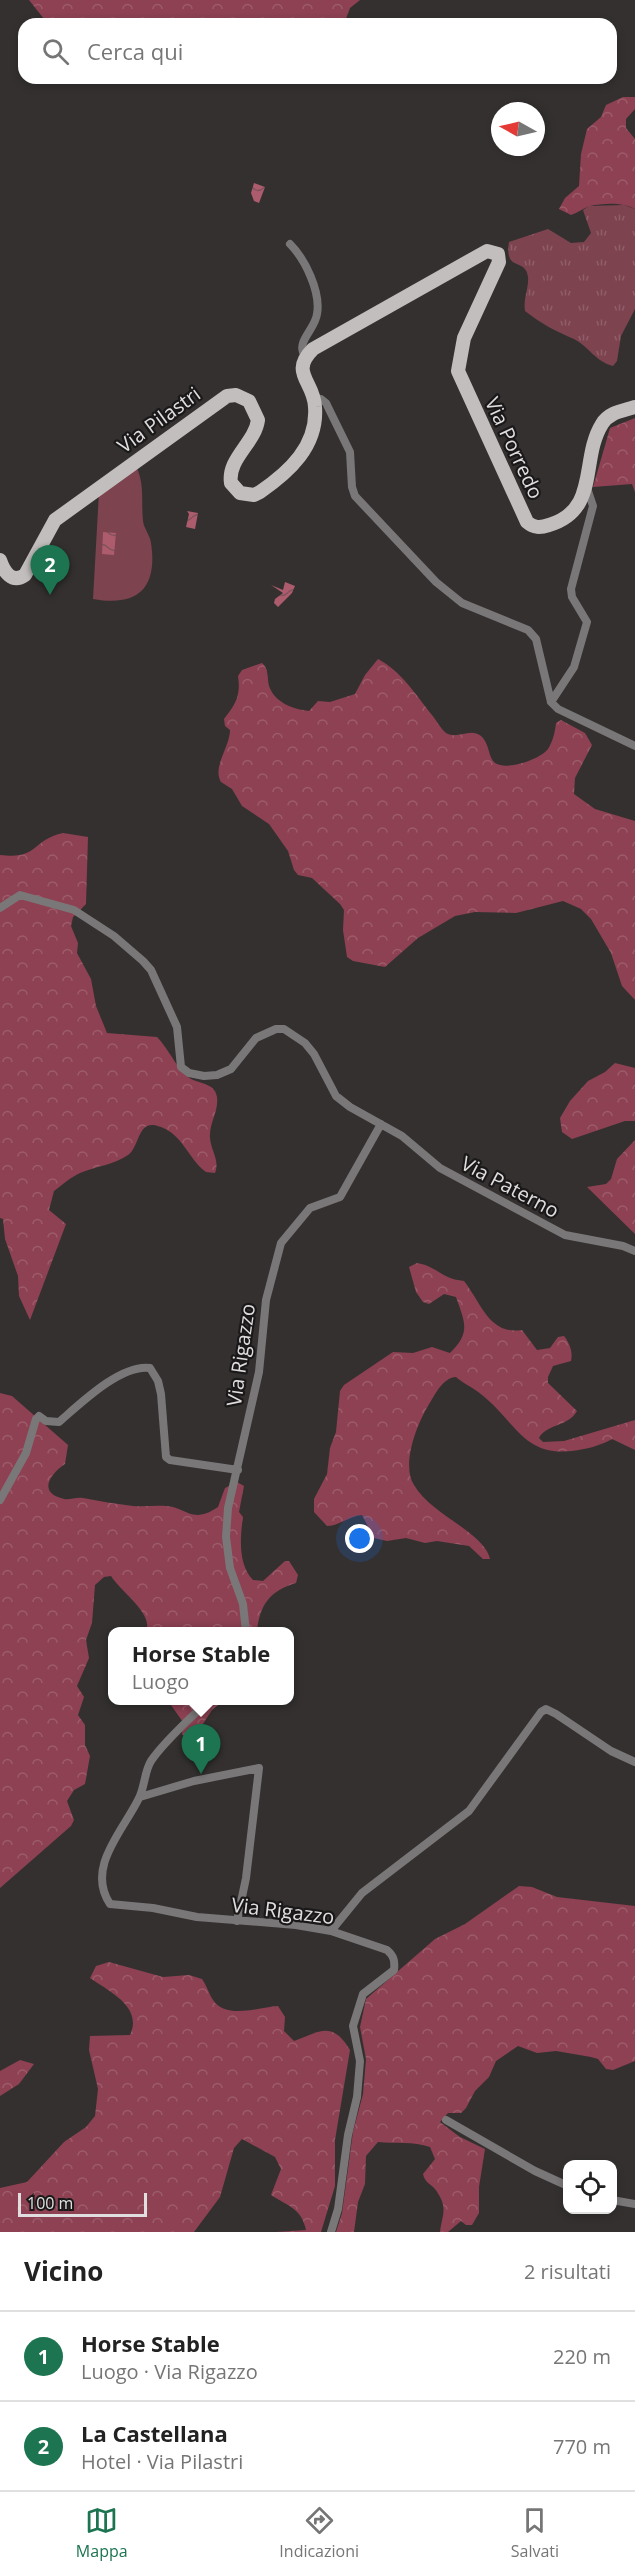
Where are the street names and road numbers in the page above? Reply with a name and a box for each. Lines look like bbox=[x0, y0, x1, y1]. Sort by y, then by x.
street label: Via Pilastri bbox=[112, 380, 206, 459]
street label: Via Porredo bbox=[479, 393, 550, 503]
street label: Via Paterno bbox=[457, 1149, 564, 1224]
street label: Via Rigazzo bbox=[220, 1302, 261, 1408]
street label: Via Rigazzo bbox=[230, 1891, 336, 1930]

